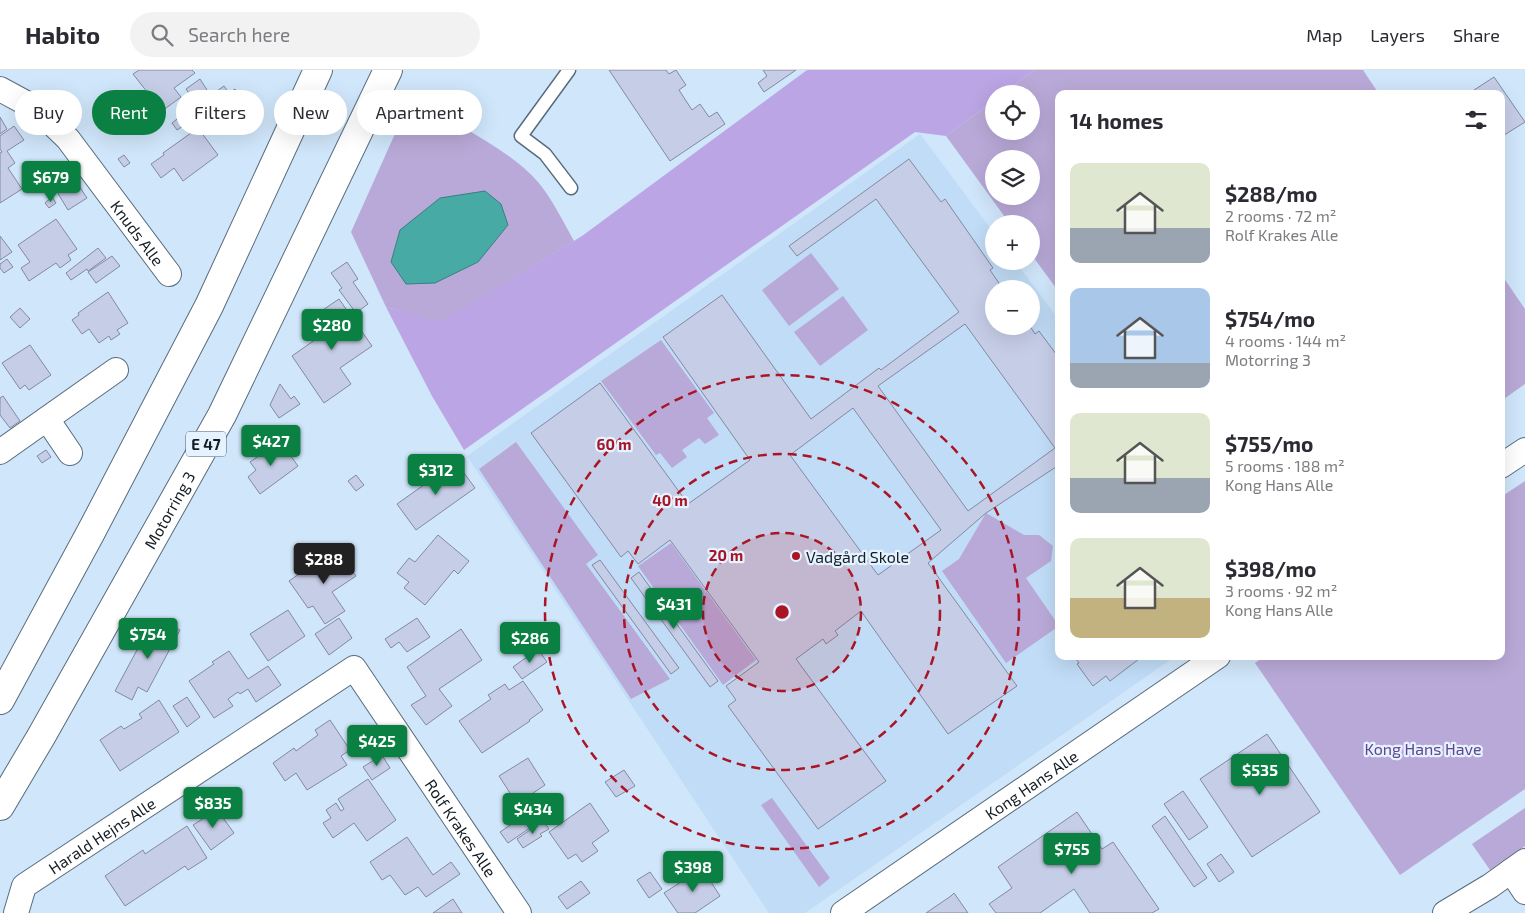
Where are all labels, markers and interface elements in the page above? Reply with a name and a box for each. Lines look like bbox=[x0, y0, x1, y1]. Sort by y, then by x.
search box bbox=[130, 12, 480, 57]
text: Habito bbox=[25, 20, 100, 49]
icon: search bbox=[148, 21, 176, 49]
text: Search here bbox=[188, 23, 290, 46]
text: Map bbox=[1306, 24, 1342, 46]
text: Layers bbox=[1370, 24, 1425, 46]
text: Share bbox=[1453, 24, 1500, 46]
map controls bbox=[985, 85, 1040, 335]
button: locate bbox=[985, 85, 1040, 140]
chip: Buy bbox=[15, 90, 82, 135]
chip: Rent bbox=[92, 90, 166, 135]
chip: Filters bbox=[176, 90, 264, 135]
chip: New bbox=[274, 90, 347, 135]
chip: Apartment bbox=[357, 90, 482, 135]
icon: filters bbox=[1462, 106, 1490, 134]
text: 14 homes bbox=[1070, 108, 1164, 133]
button: layers bbox=[985, 150, 1040, 205]
pin: $679 bbox=[21, 160, 81, 203]
text: $679 bbox=[33, 167, 69, 186]
text: $288/mo bbox=[1225, 181, 1317, 206]
icon: home bbox=[1110, 183, 1170, 243]
street label: Knuds Alle bbox=[107, 196, 168, 269]
text: 2 rooms · 72 m² bbox=[1225, 206, 1336, 225]
button: + bbox=[985, 215, 1040, 270]
text: Rolf Krakes Alle bbox=[1225, 225, 1338, 244]
button: − bbox=[985, 280, 1040, 335]
text: $754/mo bbox=[1225, 306, 1315, 331]
pin: $280 bbox=[302, 308, 362, 351]
icon: home bbox=[1110, 308, 1170, 368]
text: $280 bbox=[313, 315, 351, 334]
text: 4 rooms · 144 m² bbox=[1225, 331, 1346, 350]
text: Motorring 3 bbox=[1225, 350, 1311, 369]
pin: $427 bbox=[241, 424, 301, 467]
text: $427 bbox=[252, 431, 290, 450]
text: $755/mo bbox=[1225, 431, 1313, 456]
road number: E 47 bbox=[186, 432, 226, 456]
icon: home bbox=[1110, 433, 1170, 493]
text: 60 m bbox=[597, 435, 631, 453]
pin: $312 bbox=[406, 454, 466, 496]
text: 5 rooms · 188 m² bbox=[1225, 456, 1345, 475]
text: $312 bbox=[419, 460, 453, 479]
street label: Motorring 3 bbox=[139, 468, 198, 552]
text: Kong Hans Alle bbox=[1225, 475, 1333, 494]
text: 40 m bbox=[652, 491, 688, 509]
pin: $288 bbox=[294, 542, 354, 585]
text: 20 m bbox=[709, 546, 743, 564]
place label: Vadgård Skole bbox=[806, 547, 909, 566]
text: $288 bbox=[305, 549, 343, 568]
marker: Vadgård Skole bbox=[790, 550, 802, 562]
text: $398/mo bbox=[1225, 556, 1316, 581]
icon: home bbox=[1110, 558, 1170, 618]
text: 3 rooms · 92 m² bbox=[1225, 581, 1337, 600]
pin: $431 bbox=[644, 588, 704, 630]
text: $431 bbox=[656, 594, 692, 613]
text: Kong Hans Alle bbox=[1225, 600, 1333, 619]
centre of rings bbox=[773, 603, 791, 621]
pin: $754 bbox=[118, 618, 178, 660]
pin: $286 bbox=[500, 622, 560, 664]
text: $754 bbox=[130, 624, 166, 643]
text: $286 bbox=[511, 628, 549, 647]
pin: $425 bbox=[347, 724, 407, 767]
text: $425 bbox=[358, 731, 396, 750]
park label: Kong Hans Have bbox=[1364, 739, 1482, 758]
street label: Kong Hans Alle bbox=[981, 746, 1081, 823]
pin: $535 bbox=[1230, 754, 1290, 796]
text: $535 bbox=[1242, 760, 1278, 779]
street label: Rolf Krakes Alle bbox=[422, 775, 501, 880]
pin: $835 bbox=[183, 786, 243, 829]
pin: $434 bbox=[503, 792, 563, 835]
street label: Harald Hejns Alle bbox=[44, 793, 159, 877]
text: $835 bbox=[194, 793, 232, 812]
text: $434 bbox=[514, 799, 552, 818]
pin: $755 bbox=[1042, 832, 1102, 875]
text: $755 bbox=[1054, 839, 1090, 858]
pin: $398 bbox=[663, 850, 723, 893]
text: $398 bbox=[674, 857, 712, 876]

